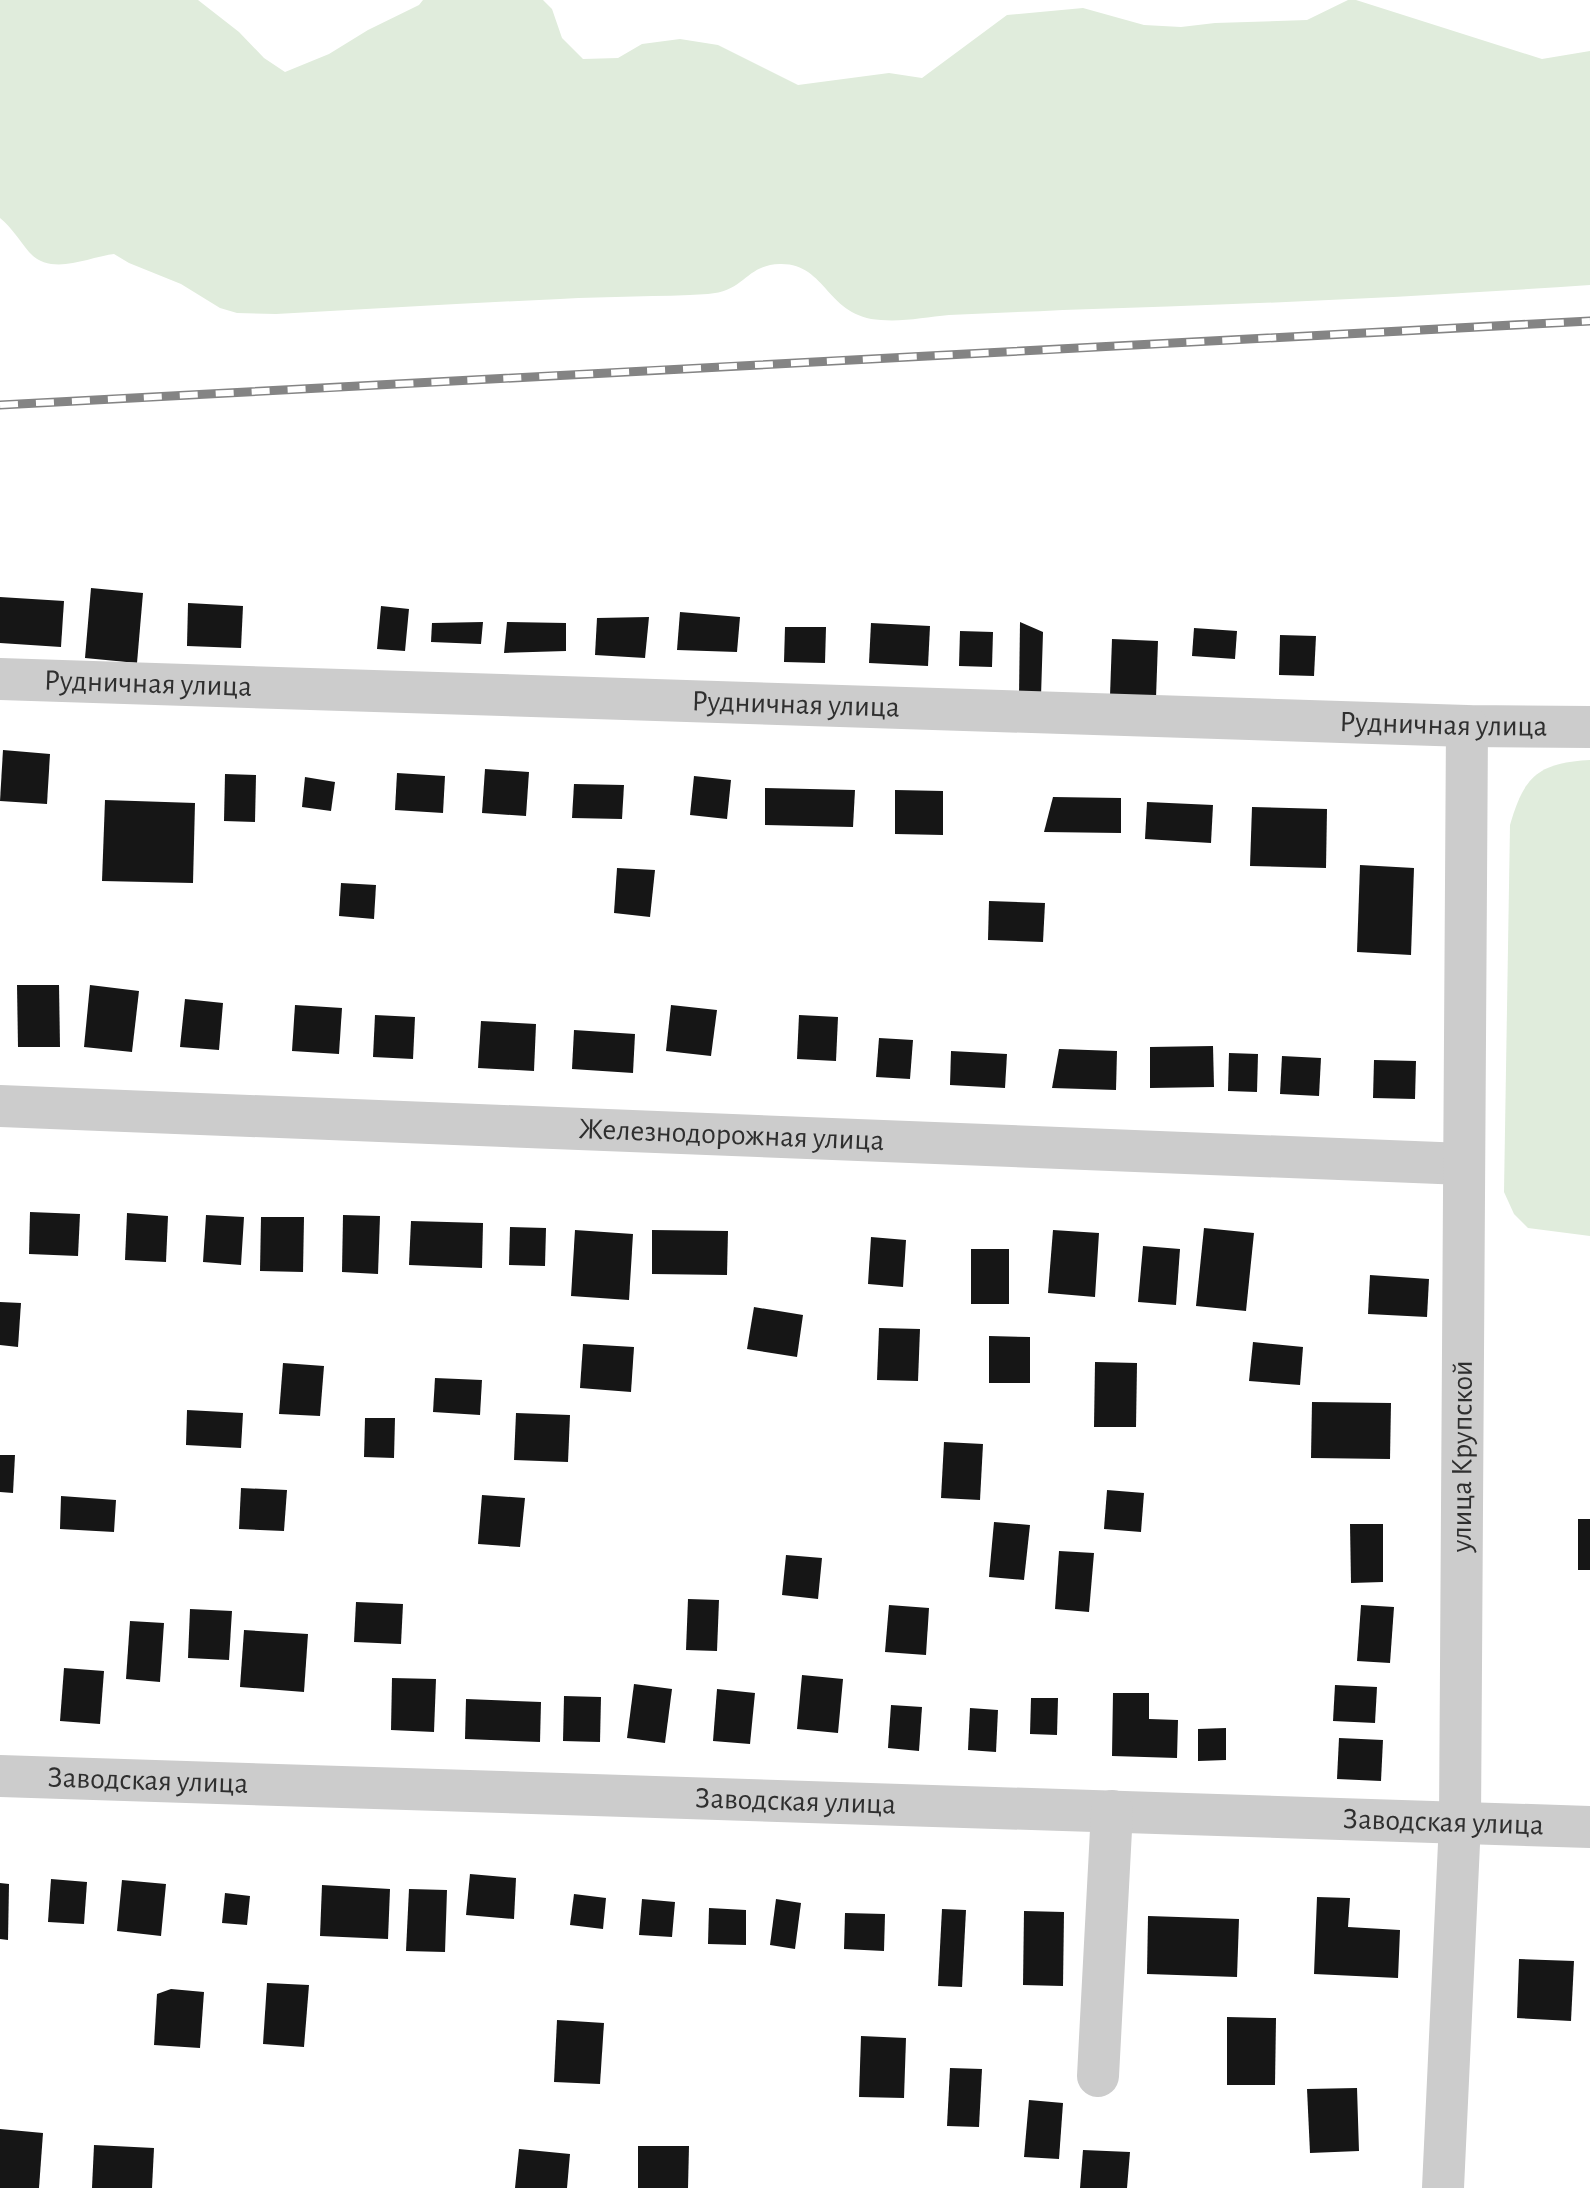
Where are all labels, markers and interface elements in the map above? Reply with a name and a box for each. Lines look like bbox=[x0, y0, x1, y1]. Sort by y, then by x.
street label: Рудничная улица bbox=[43, 665, 252, 702]
street label: Рудничная улица bbox=[691, 686, 900, 723]
street label: Рудничная улица bbox=[1339, 707, 1547, 742]
street label: Железнодорожная улица bbox=[578, 1114, 885, 1156]
street label: улица Крупской bbox=[1447, 1360, 1478, 1554]
street label: Заводская улица bbox=[47, 1763, 249, 1799]
street label: Заводская улица bbox=[695, 1783, 896, 1820]
street label: Заводская улица bbox=[1342, 1804, 1544, 1841]

